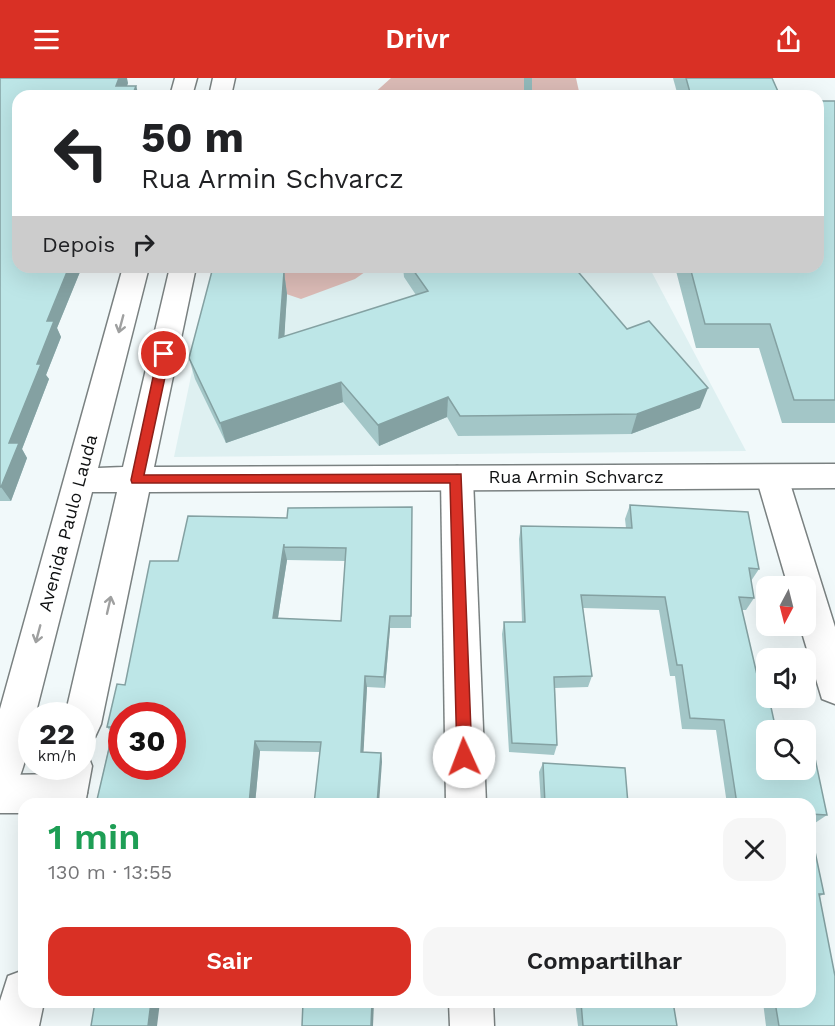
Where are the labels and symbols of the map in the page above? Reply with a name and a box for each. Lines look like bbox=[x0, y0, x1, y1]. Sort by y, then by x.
one-way arrow bbox=[115, 314, 126, 333]
pin bbox=[138, 328, 189, 379]
street label: Avenida Paulo Lauda bbox=[34, 432, 101, 614]
street label: Rua Armin Schvarcz bbox=[488, 466, 664, 487]
north arrow bbox=[756, 576, 816, 636]
one-way arrow bbox=[104, 596, 115, 615]
one-way arrow bbox=[32, 624, 44, 643]
speed limit sign: 30 bbox=[108, 702, 186, 780]
position arrow bbox=[432, 725, 496, 789]

